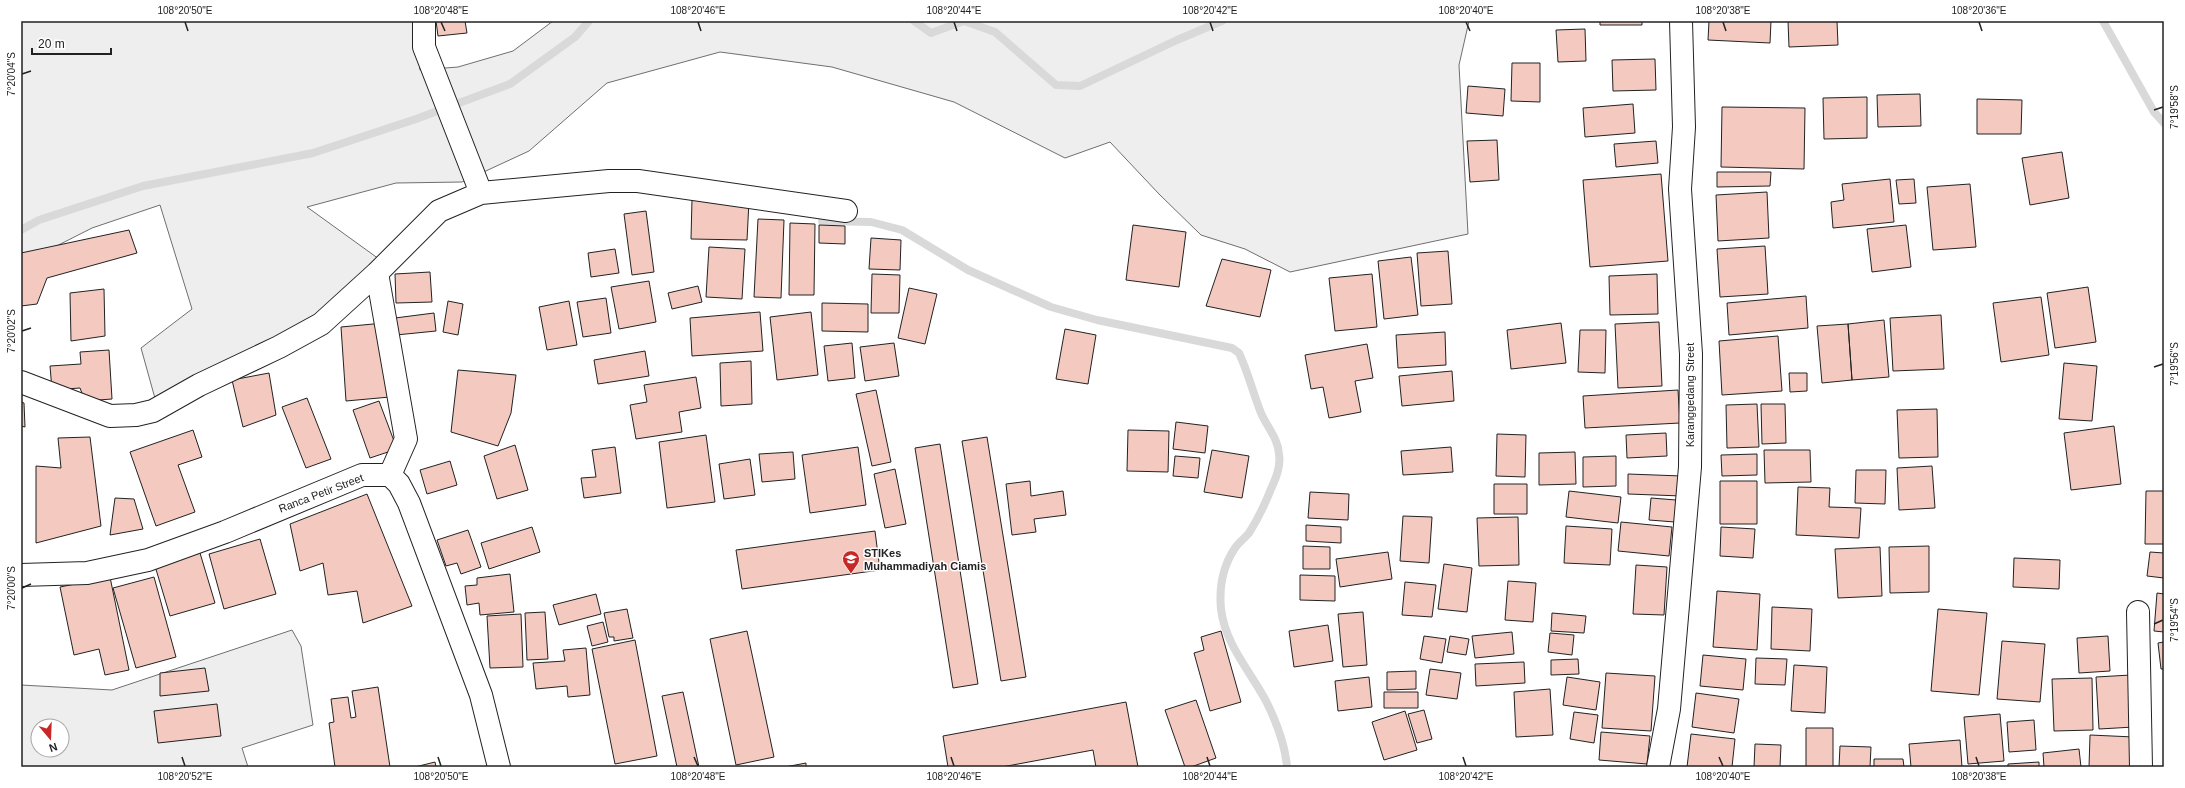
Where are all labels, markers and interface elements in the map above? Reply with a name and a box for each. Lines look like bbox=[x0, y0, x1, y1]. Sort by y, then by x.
text: 108°20'50"E bbox=[157, 5, 213, 16]
text: 108°20'48"E bbox=[413, 5, 469, 16]
text: 108°20'46"E bbox=[670, 5, 726, 16]
text: 108°20'44"E bbox=[926, 5, 982, 16]
text: 108°20'42"E bbox=[1182, 5, 1238, 16]
text: 108°20'40"E bbox=[1438, 5, 1494, 16]
text: 108°20'38"E bbox=[1695, 5, 1751, 16]
text: 108°20'36"E bbox=[1951, 5, 2007, 16]
scale bar bbox=[32, 30, 111, 56]
text: 20 m bbox=[38, 37, 65, 51]
text: 7°20'04"S bbox=[6, 52, 17, 96]
text: 7°19'58"S bbox=[2169, 85, 2180, 129]
text: 7°20'02"S bbox=[6, 309, 17, 353]
text: 7°19'56"S bbox=[2169, 342, 2180, 386]
street label: Karanggedang Street bbox=[1684, 343, 1696, 447]
street label: Ranca Petir Street bbox=[277, 471, 365, 515]
place label: STIKes Muhammadiyah Ciamis bbox=[864, 547, 986, 572]
school or university icon: STIKes Muhammadiyah Ciamis bbox=[841, 549, 861, 574]
text: 7°20'00"S bbox=[6, 566, 17, 610]
text: 7°19'54"S bbox=[2169, 598, 2180, 642]
north arrow bbox=[30, 718, 70, 758]
text: N bbox=[47, 740, 59, 754]
text: 108°20'52"E bbox=[157, 771, 213, 782]
text: 108°20'50"E bbox=[413, 771, 469, 782]
text: 108°20'48"E bbox=[670, 771, 726, 782]
text: 108°20'46"E bbox=[926, 771, 982, 782]
text: 108°20'44"E bbox=[1182, 771, 1238, 782]
text: 108°20'42"E bbox=[1438, 771, 1494, 782]
text: 108°20'40"E bbox=[1695, 771, 1751, 782]
text: 108°20'38"E bbox=[1951, 771, 2007, 782]

